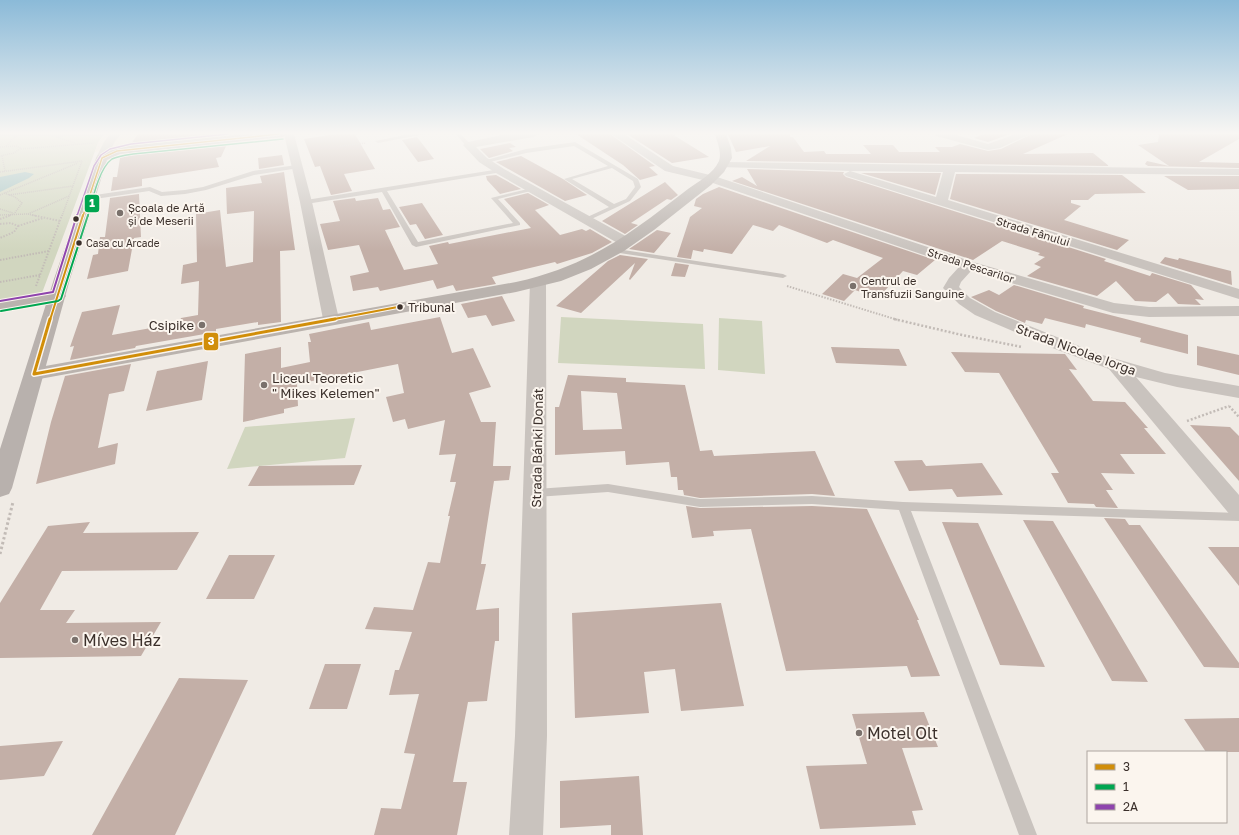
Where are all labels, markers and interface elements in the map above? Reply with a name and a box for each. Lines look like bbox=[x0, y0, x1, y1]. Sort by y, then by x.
line badge: 1 bbox=[84, 194, 100, 213]
text: 1 bbox=[89, 196, 95, 209]
place label: Școala de Artă și de Meserii bbox=[128, 201, 205, 228]
marker: Școala de Artă și de Meserii bbox=[115, 208, 125, 218]
unlabelled marker bbox=[71, 214, 81, 224]
street label: Strada Fânului bbox=[995, 214, 1071, 248]
place label: Casa cu Arcade bbox=[86, 237, 160, 249]
marker: Casa cu Arcade bbox=[74, 238, 84, 248]
street label: Strada Pescarilor bbox=[926, 245, 1017, 285]
place label: Centrul de Transfuzii Sanguine bbox=[861, 274, 964, 300]
marker: Centrul de Transfuzii Sanguine bbox=[848, 281, 858, 291]
place label: Tribunal bbox=[408, 300, 455, 315]
marker: Tribunal bbox=[395, 302, 405, 312]
place label: Csipike bbox=[149, 317, 194, 333]
marker: Csipike bbox=[197, 320, 207, 330]
street label: Strada Nicolae Iorga bbox=[1014, 320, 1138, 378]
line badge: 3 bbox=[203, 332, 219, 351]
text: 3 bbox=[208, 334, 215, 347]
place label: Liceul Teoretic " Mikes Kelemen" bbox=[272, 370, 380, 401]
marker: Liceul Teoretic " Mikes Kelemen" bbox=[259, 380, 269, 390]
street label: Strada Bánki Donát bbox=[528, 388, 546, 508]
place label: Míves Ház bbox=[83, 630, 161, 650]
marker: Míves Ház bbox=[70, 635, 80, 645]
place label: Motel Olt bbox=[867, 723, 938, 743]
marker: Motel Olt bbox=[854, 728, 864, 738]
legend bbox=[1087, 751, 1227, 823]
text: 3 bbox=[1123, 759, 1130, 774]
text: 1 bbox=[1123, 779, 1129, 794]
text: 2A bbox=[1123, 799, 1138, 814]

